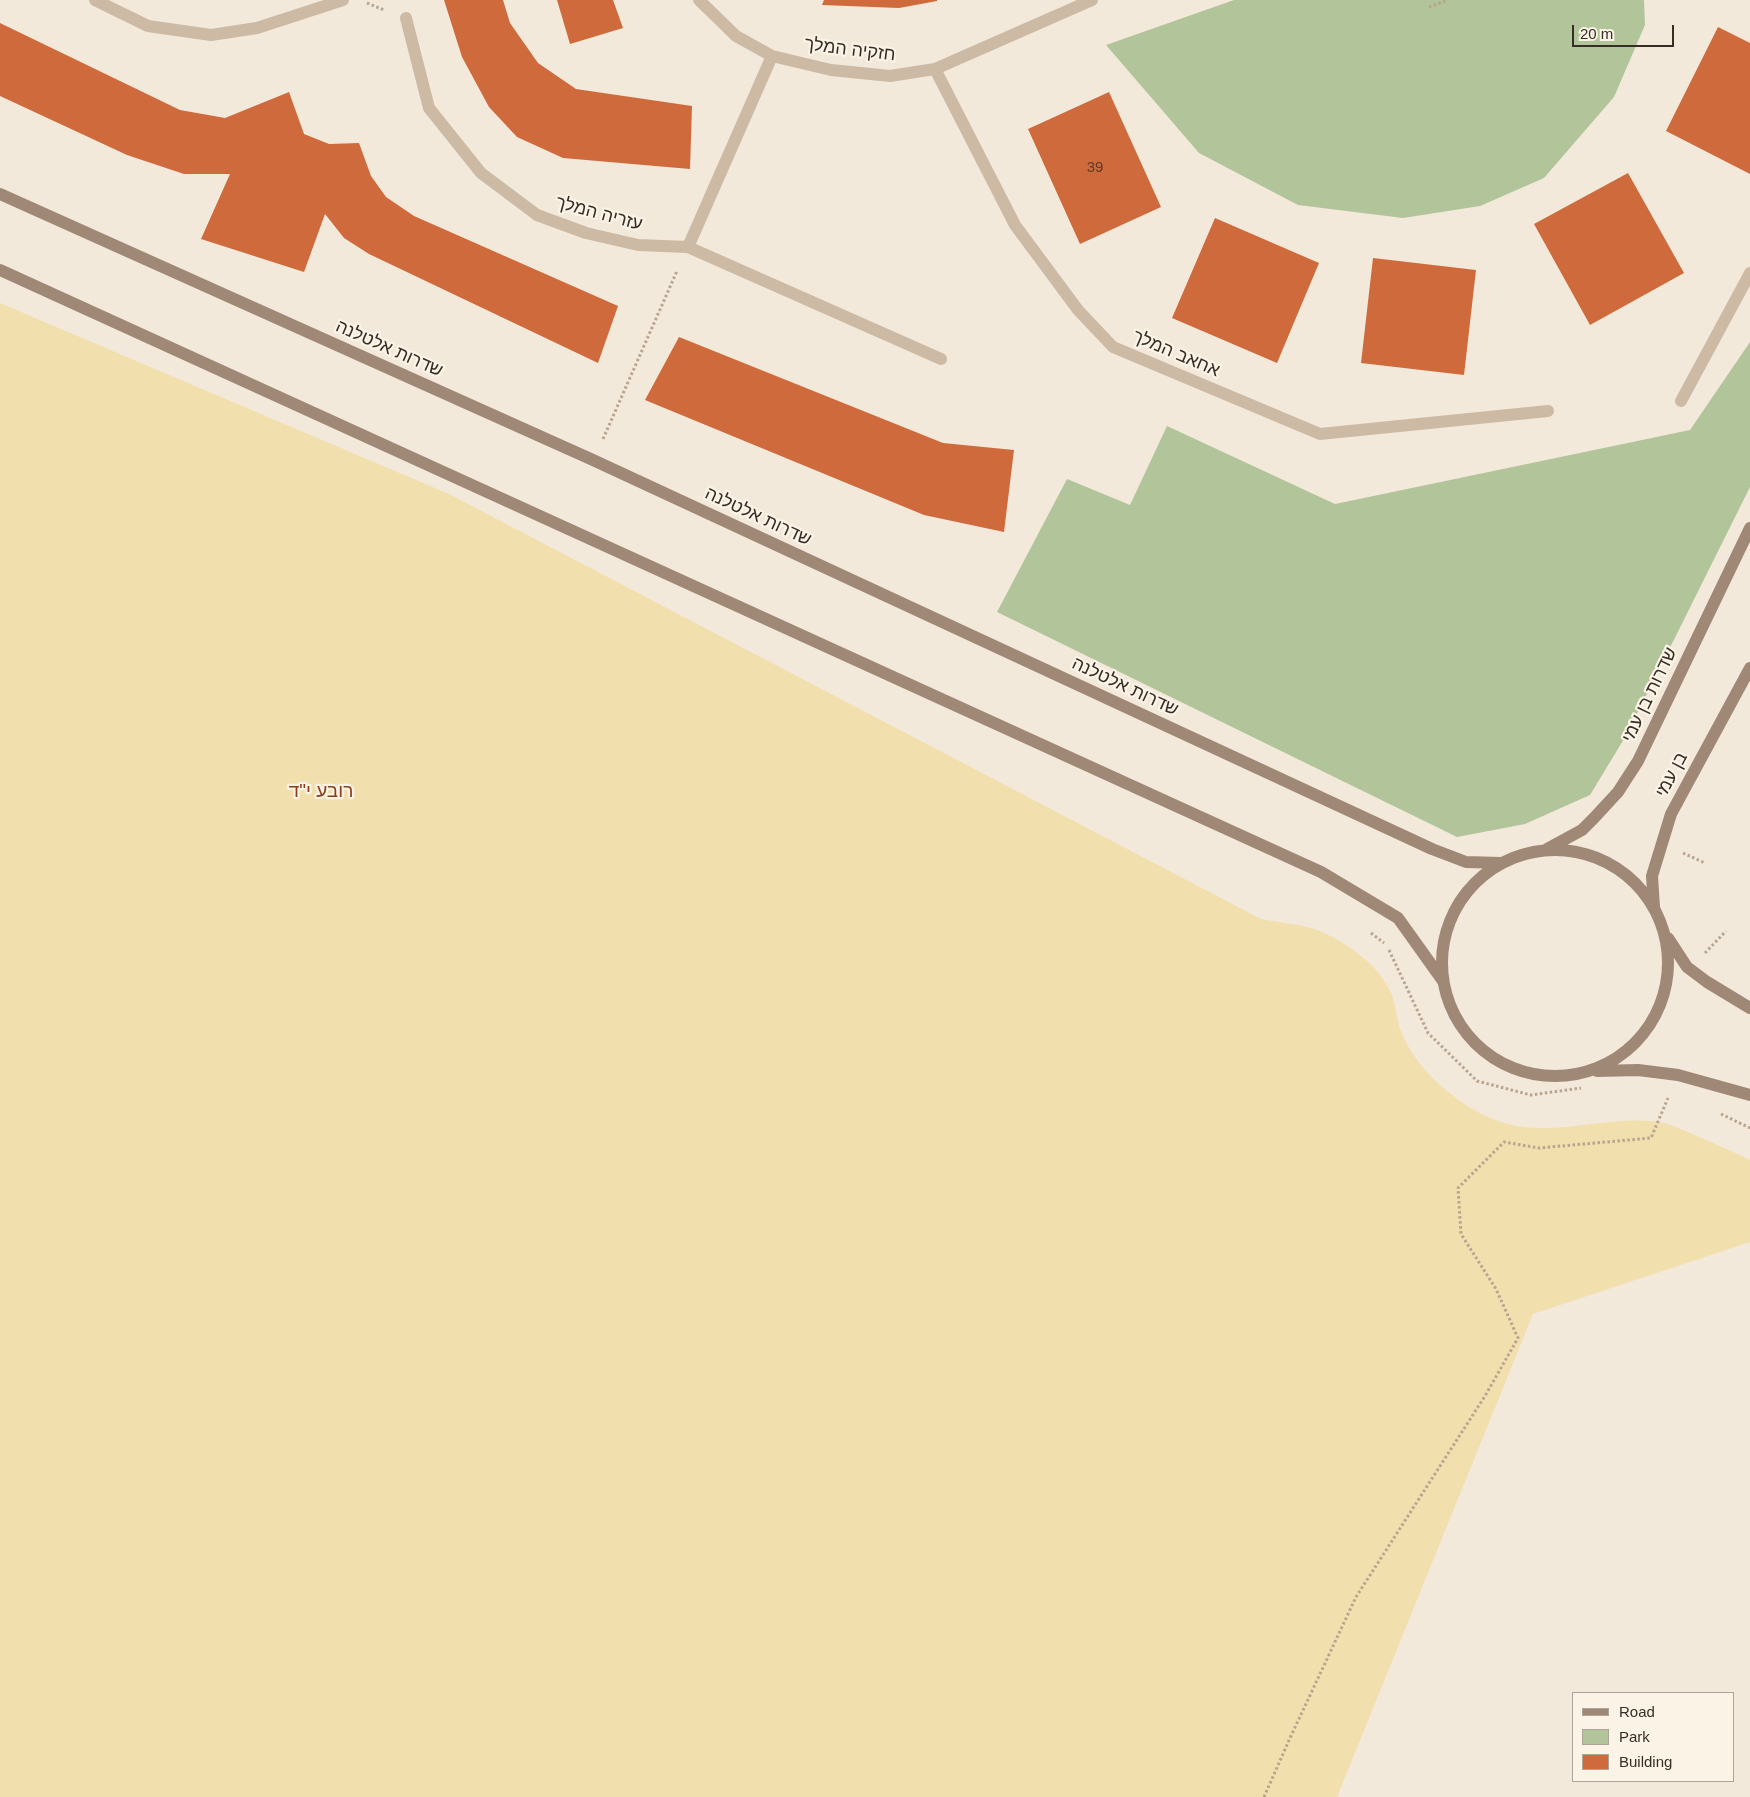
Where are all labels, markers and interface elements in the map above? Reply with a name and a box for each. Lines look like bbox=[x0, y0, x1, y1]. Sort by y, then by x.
scale bar bbox=[1575, 15, 1678, 47]
text: 20 m bbox=[1580, 25, 1613, 42]
street label: חזקיה המלך bbox=[803, 34, 897, 66]
house number: 39 bbox=[1087, 159, 1103, 177]
street label: עזריה המלך bbox=[553, 192, 645, 236]
street label: שדרות אלטלנה bbox=[332, 316, 446, 382]
street label: אחאב המלך bbox=[1129, 326, 1223, 382]
street label: שדרות אלטלנה bbox=[701, 483, 815, 551]
street label: שדרות בן עמי bbox=[1618, 644, 1682, 746]
street label: שדרות אלטלנה bbox=[1068, 653, 1182, 721]
street label: בן עמי bbox=[1651, 749, 1693, 801]
district label: רובע י"ד bbox=[289, 781, 353, 803]
legend bbox=[1572, 1692, 1735, 1782]
text: Road bbox=[1619, 1703, 1655, 1720]
text: Park bbox=[1619, 1728, 1650, 1745]
text: Building bbox=[1619, 1753, 1672, 1770]

